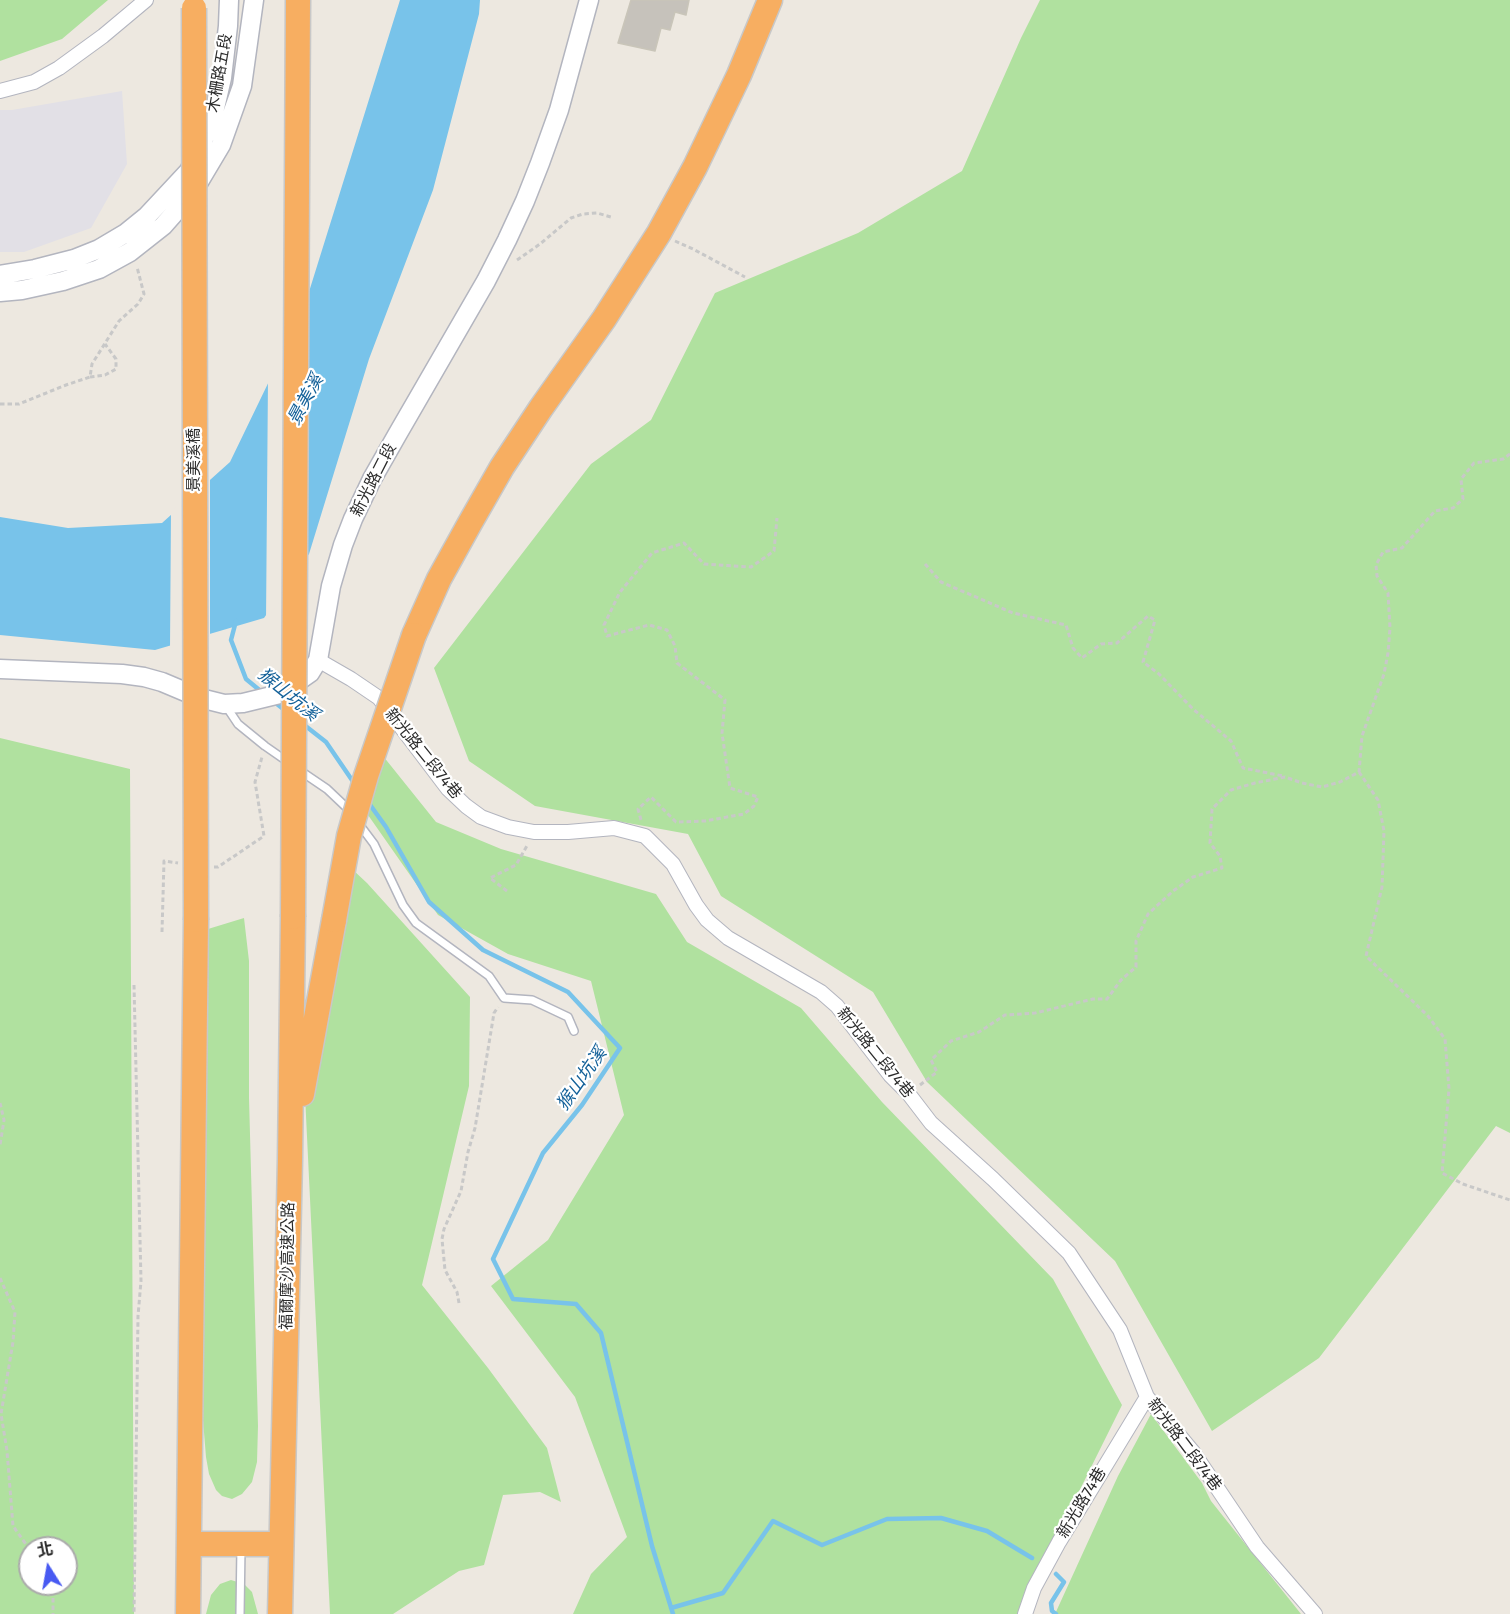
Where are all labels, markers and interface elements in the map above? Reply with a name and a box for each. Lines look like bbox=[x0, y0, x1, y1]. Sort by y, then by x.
street label: 木柵路五段 bbox=[204, 32, 236, 114]
water label: 景美溪 bbox=[284, 371, 328, 429]
street label: 景美溪橋 bbox=[185, 428, 205, 492]
street label: 新光路二段 bbox=[347, 440, 401, 520]
water label: 猴山坑溪 bbox=[253, 664, 323, 726]
street label: 新光路二段74巷 bbox=[381, 705, 465, 803]
street label: 新光路二段74巷 bbox=[833, 1004, 917, 1102]
water label: 猴山坑溪 bbox=[553, 1043, 611, 1115]
street label: 福爾摩沙高速公路 bbox=[277, 1202, 299, 1330]
street label: 新光路二段74巷 bbox=[1143, 1395, 1225, 1495]
street label: 新光路74巷 bbox=[1053, 1464, 1111, 1542]
north arrow bbox=[18, 1536, 78, 1596]
text: 北 bbox=[35, 1539, 55, 1561]

